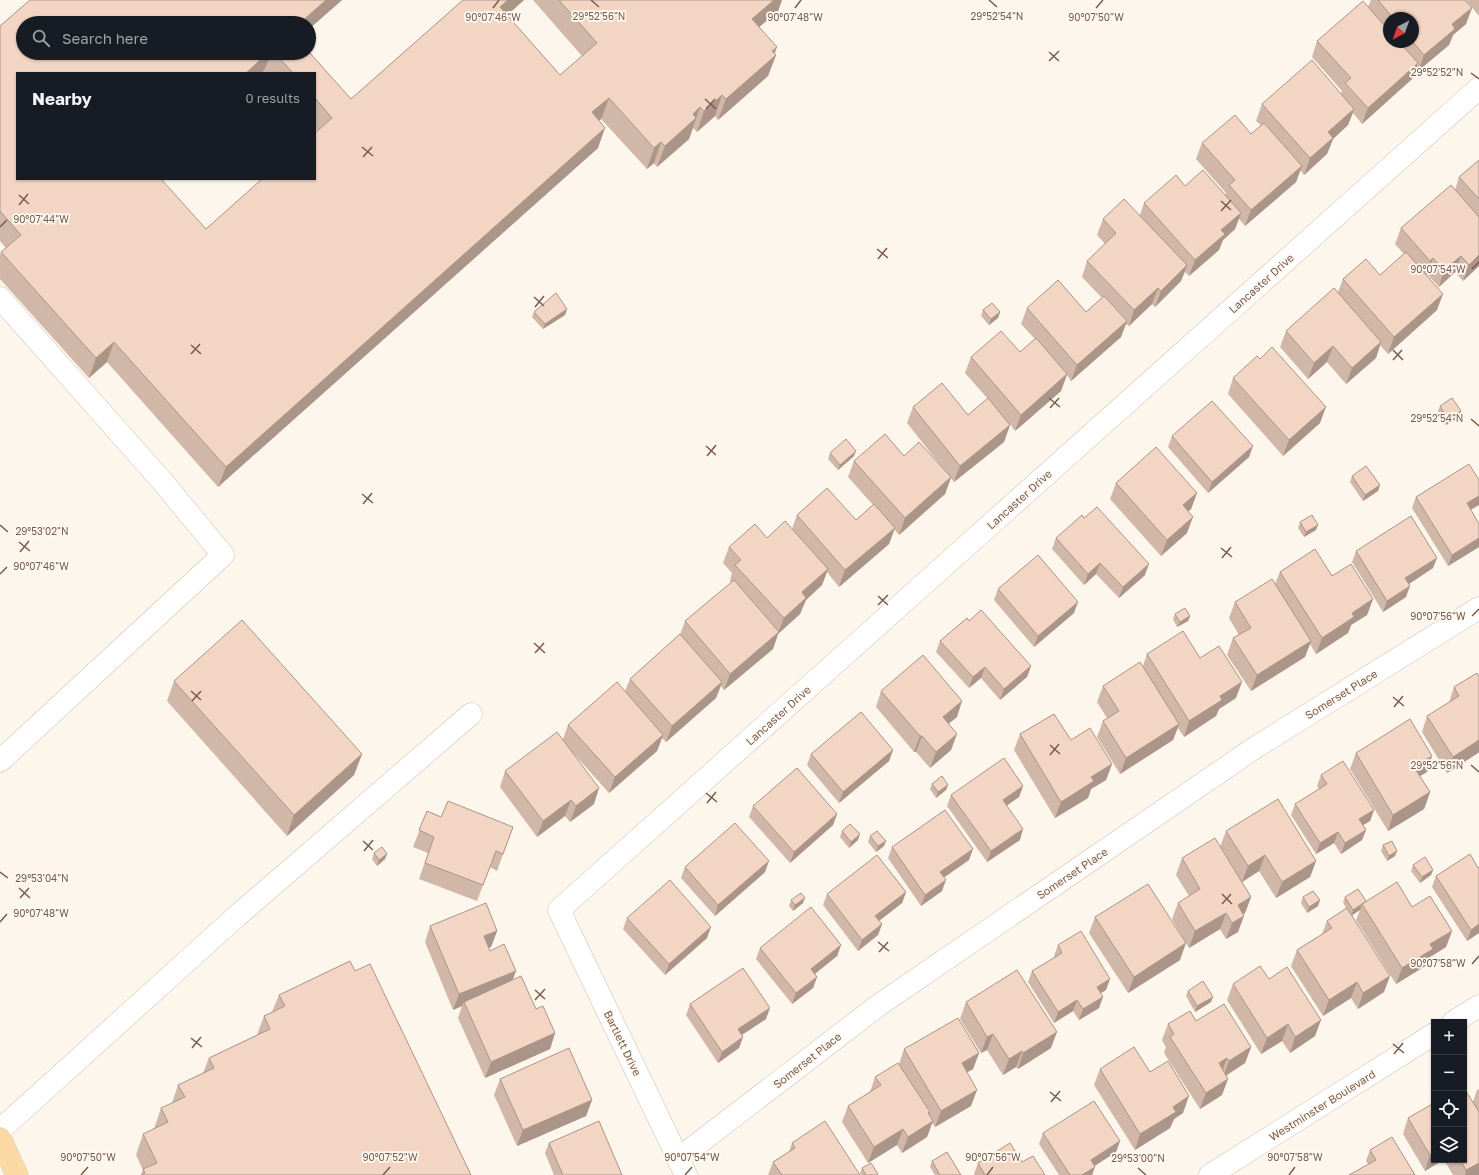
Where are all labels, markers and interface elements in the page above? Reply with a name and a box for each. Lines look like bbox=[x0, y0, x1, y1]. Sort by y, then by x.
text: 29°52'56"N bbox=[573, 10, 625, 22]
text: 29°52'54"N bbox=[971, 10, 1023, 22]
text: 90°07'46"W bbox=[465, 11, 521, 23]
text: 90°07'48"W bbox=[767, 11, 823, 23]
text: 90°07'50"W bbox=[1068, 11, 1124, 23]
north arrow bbox=[1383, 12, 1419, 48]
search box bbox=[16, 16, 316, 60]
icon: search bbox=[30, 27, 52, 49]
text: Search here bbox=[62, 29, 148, 47]
text: 29°52'52"N bbox=[1411, 66, 1463, 78]
text: Nearby bbox=[32, 88, 92, 109]
text: 0 results bbox=[245, 90, 300, 106]
text: 90°07'44"W bbox=[13, 213, 69, 225]
street label: Lancaster Drive bbox=[1226, 251, 1296, 315]
text: 90°07'54"W bbox=[1410, 263, 1466, 275]
text: 29°52'54"N bbox=[1411, 412, 1463, 424]
street label: Lancaster Drive bbox=[984, 467, 1054, 531]
text: 29°53'02"N bbox=[15, 525, 69, 537]
text: 90°07'46"W bbox=[13, 560, 69, 572]
text: 90°07'56"W bbox=[1410, 610, 1466, 622]
street label: Somerset Place bbox=[1302, 667, 1380, 721]
street label: Lancaster Drive bbox=[743, 683, 813, 747]
text: 29°52'56"N bbox=[1411, 759, 1463, 771]
street label: Somerset Place bbox=[1034, 844, 1110, 902]
text: 29°53'04"N bbox=[15, 872, 69, 884]
text: 90°07'48"W bbox=[13, 907, 69, 919]
text: 90°07'58"W bbox=[1410, 957, 1466, 969]
street label: Bartlett Drive bbox=[602, 1008, 644, 1078]
map controls bbox=[1431, 1019, 1467, 1163]
button: + bbox=[1431, 1019, 1467, 1055]
street label: Somerset Place bbox=[770, 1029, 844, 1091]
button: − bbox=[1431, 1055, 1467, 1091]
street label: Westminster Boulevard bbox=[1266, 1067, 1378, 1143]
button: locate bbox=[1431, 1091, 1467, 1127]
button: layers bbox=[1431, 1127, 1467, 1163]
text: 90°07'50"W bbox=[60, 1151, 116, 1163]
text: 90°07'52"W bbox=[362, 1151, 418, 1163]
text: 90°07'54"W bbox=[664, 1151, 720, 1163]
text: 90°07'56"W bbox=[965, 1151, 1021, 1163]
text: 90°07'58"W bbox=[1267, 1151, 1323, 1163]
text: 29°53'00"N bbox=[1111, 1152, 1165, 1164]

